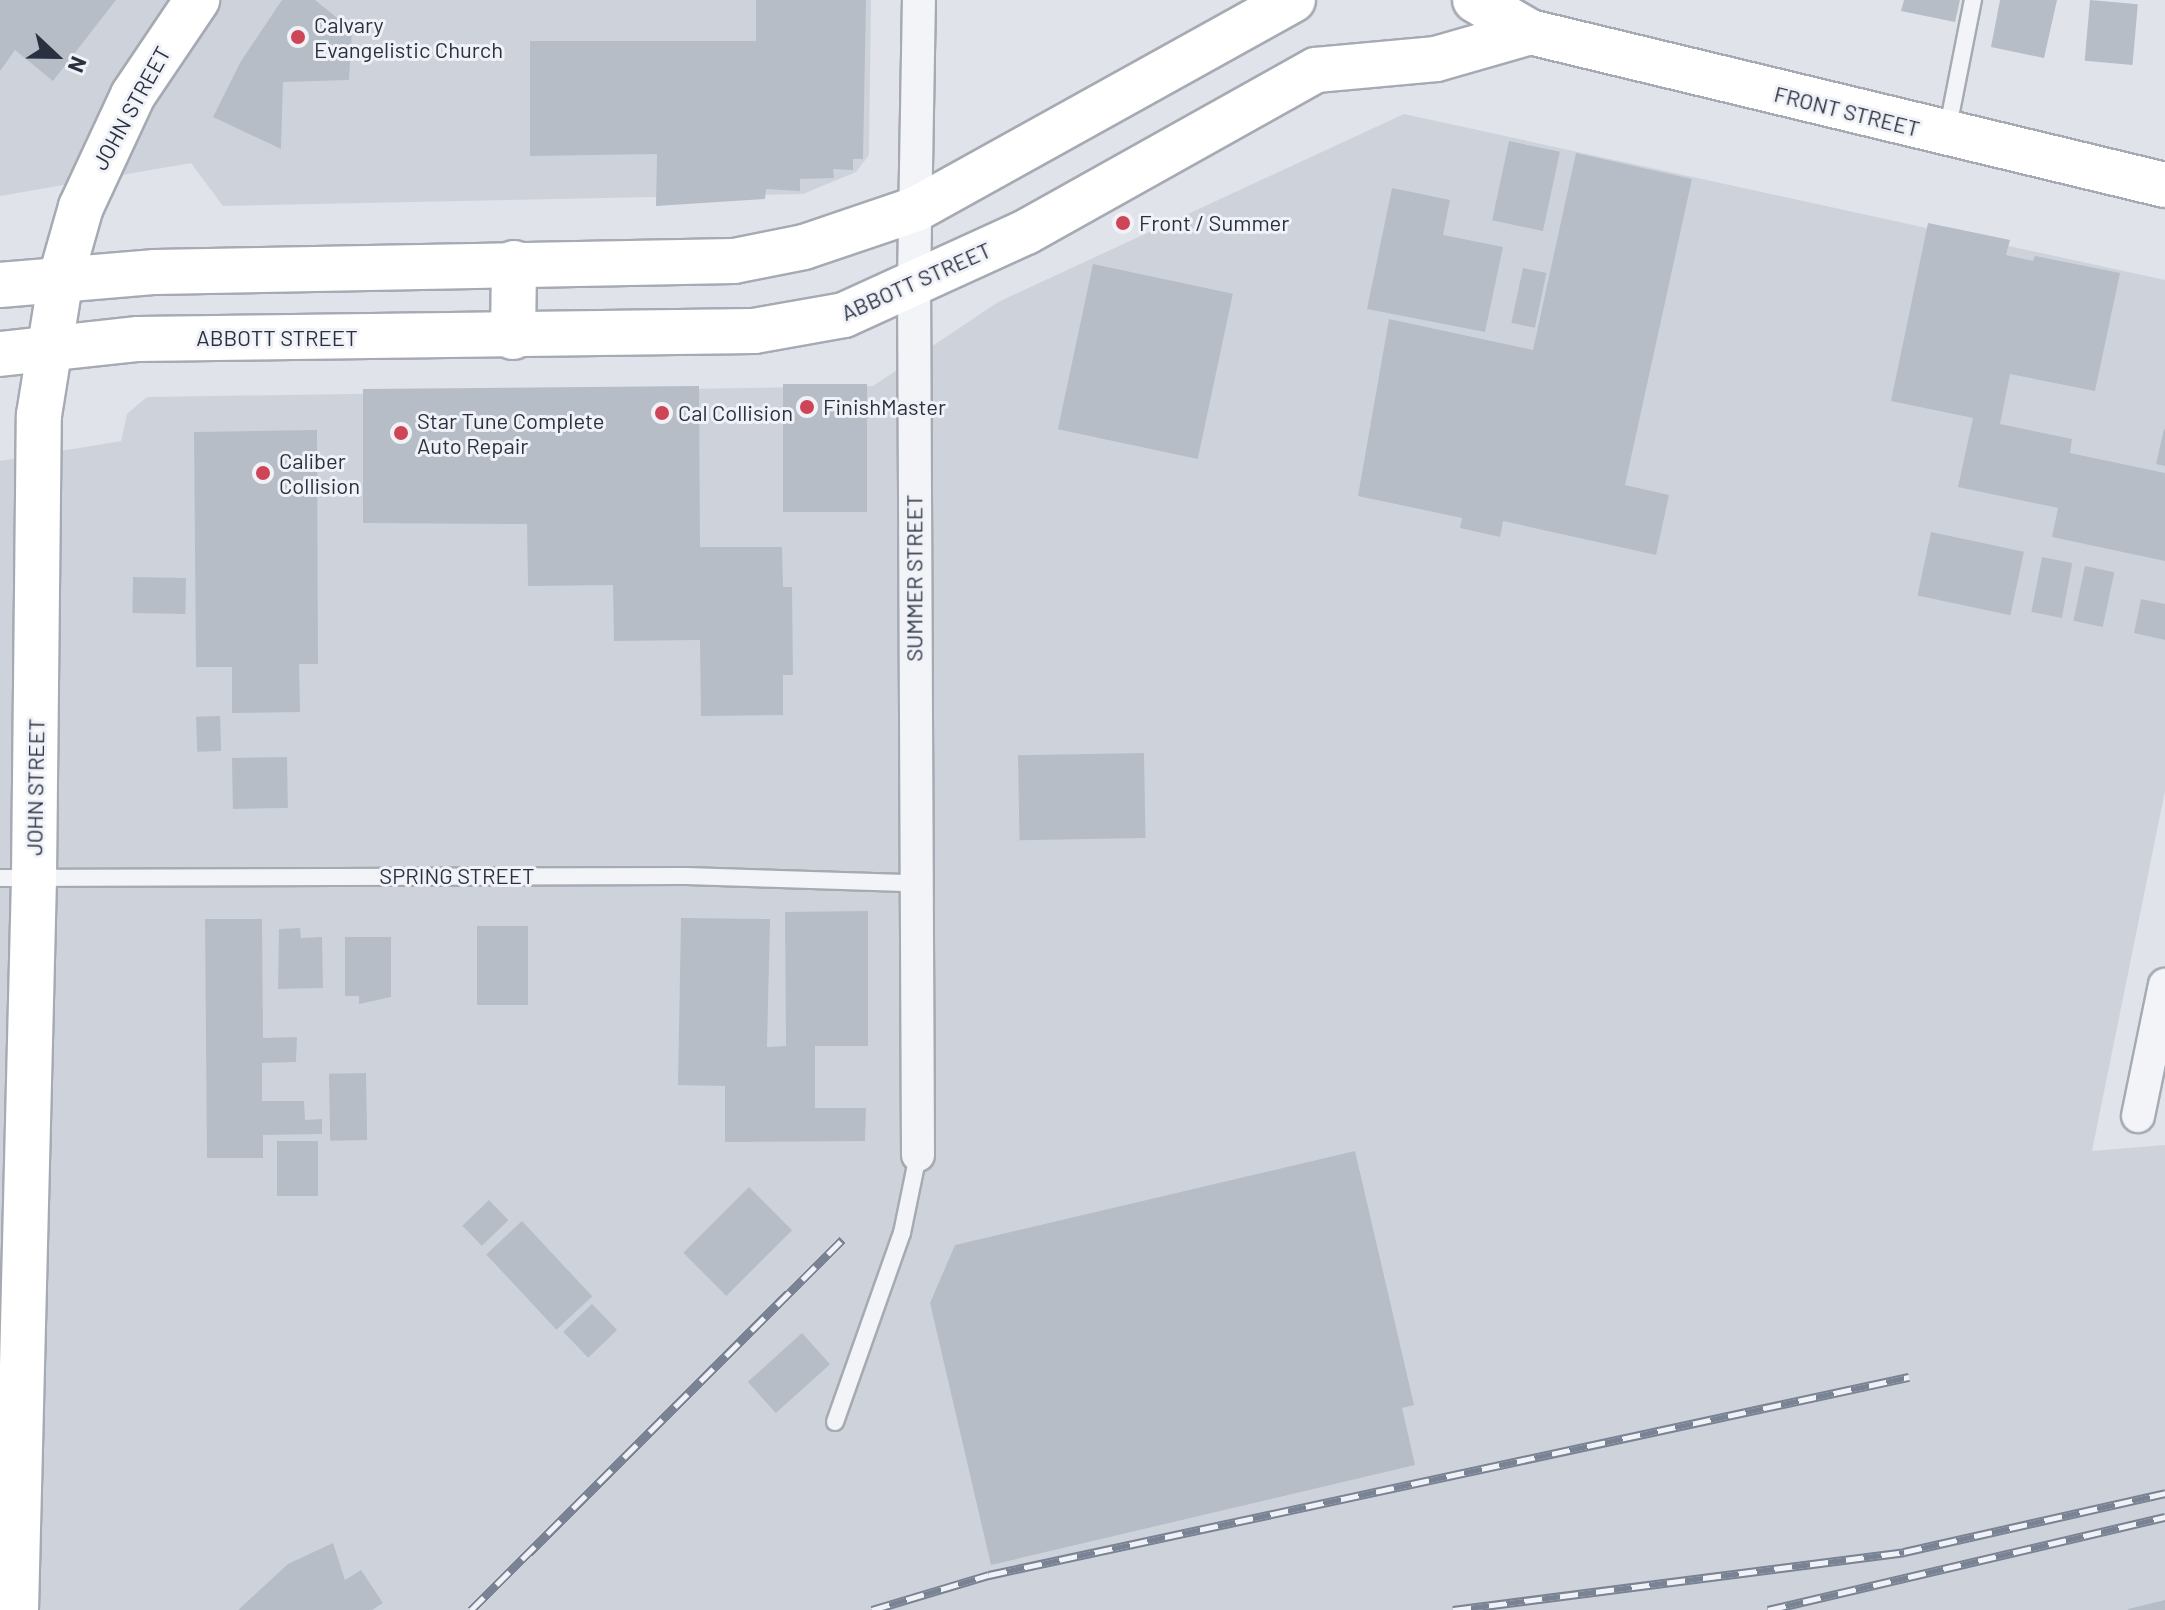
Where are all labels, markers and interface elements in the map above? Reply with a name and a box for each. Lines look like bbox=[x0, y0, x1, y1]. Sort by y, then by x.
place label: Calvary Evangelistic Church bbox=[314, 11, 503, 62]
north arrow bbox=[16, 16, 96, 96]
marker: Calvary Evangelistic Church bbox=[289, 28, 307, 46]
street label: JOHN STREET bbox=[86, 42, 176, 174]
text: N bbox=[63, 53, 93, 77]
street label: FRONT STREET bbox=[1772, 80, 1922, 142]
place label: Front / Summer bbox=[1139, 210, 1289, 236]
marker: Front / Summer bbox=[1114, 214, 1132, 232]
street label: ABBOTT STREET bbox=[837, 236, 995, 326]
street label: ABBOTT STREET bbox=[196, 325, 358, 351]
place label: FinishMaster bbox=[823, 394, 946, 420]
marker: FinishMaster bbox=[798, 398, 816, 416]
place label: Cal Collision bbox=[678, 400, 793, 426]
marker: Cal Collision bbox=[653, 404, 671, 422]
place label: Star Tune Complete Auto Repair bbox=[417, 407, 604, 458]
marker: Star Tune Complete Auto Repair bbox=[392, 424, 410, 442]
place label: Caliber Collision bbox=[279, 447, 360, 498]
marker: Caliber Collision bbox=[254, 464, 272, 482]
street label: SUMMER STREET bbox=[901, 494, 927, 662]
street label: JOHN STREET bbox=[21, 718, 49, 856]
street label: SPRING STREET bbox=[379, 863, 535, 889]

